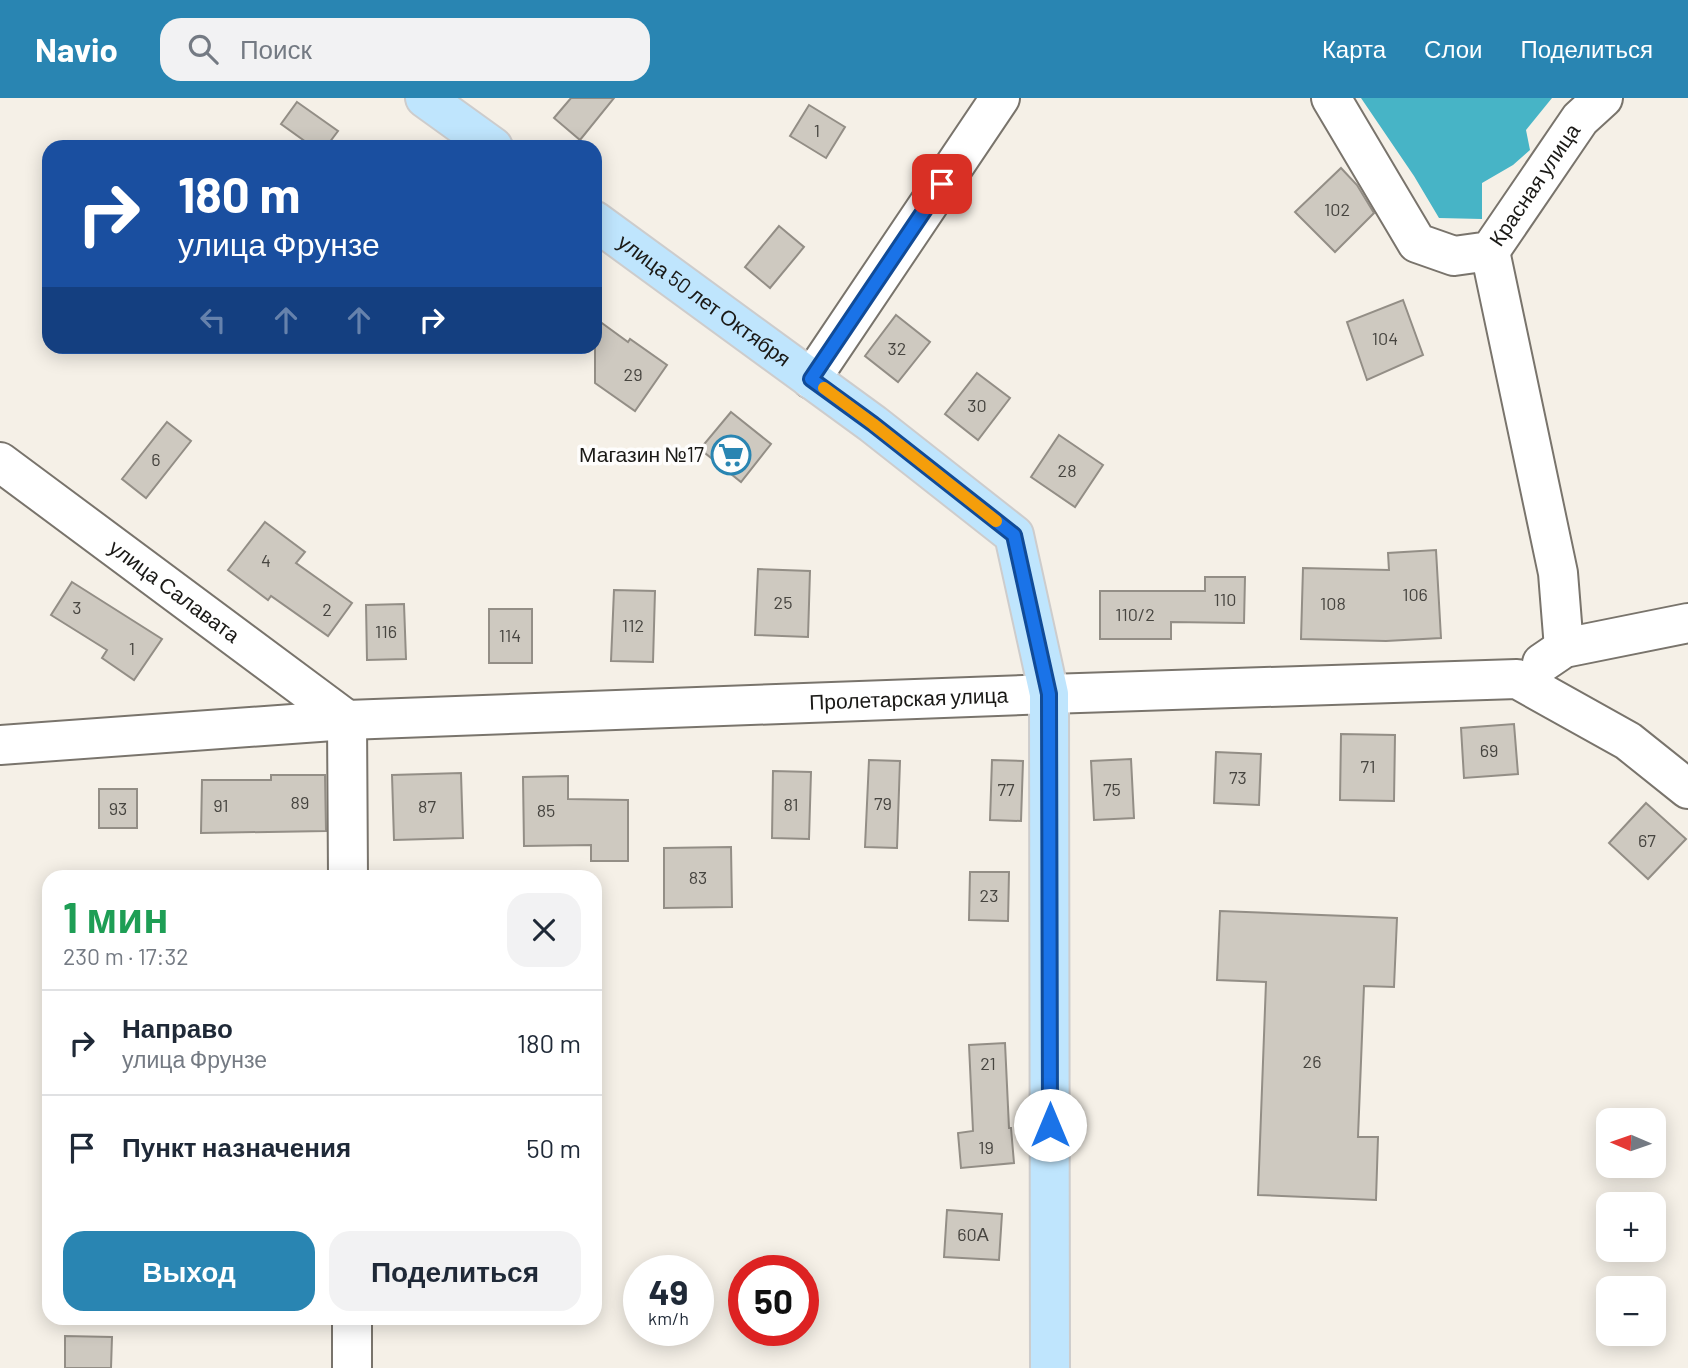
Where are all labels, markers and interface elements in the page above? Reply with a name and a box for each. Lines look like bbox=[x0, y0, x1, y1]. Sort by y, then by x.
search box bbox=[160, 18, 650, 81]
text: Navio bbox=[35, 29, 118, 69]
icon: search bbox=[184, 30, 222, 68]
text: Поиск bbox=[240, 33, 312, 64]
text: Карта bbox=[1322, 34, 1386, 63]
text: Слои bbox=[1424, 34, 1482, 63]
text: Поделиться bbox=[1520, 34, 1653, 63]
street label: Красная улица bbox=[1483, 118, 1584, 250]
house number: 1 bbox=[814, 119, 820, 141]
pin bbox=[912, 154, 972, 214]
text: 180 m bbox=[178, 164, 301, 223]
icon: arrive bbox=[923, 165, 961, 203]
icon: right bbox=[63, 168, 154, 259]
house number: 102 bbox=[1324, 198, 1350, 220]
text: улица Фрунзе bbox=[178, 224, 380, 262]
street label: улица 50 лет Октября bbox=[614, 228, 796, 371]
icon: left bbox=[194, 301, 232, 339]
icon: ahead bbox=[267, 301, 305, 339]
icon: ahead bbox=[340, 301, 378, 339]
icon: right bbox=[413, 301, 451, 339]
house number: 104 bbox=[1372, 327, 1398, 349]
house number: 32 bbox=[888, 337, 906, 359]
house number: 29 bbox=[623, 363, 643, 385]
house number: 30 bbox=[967, 394, 987, 416]
supermarket icon: Магазин №17 bbox=[710, 434, 752, 476]
place label: Магазин №17 bbox=[579, 441, 704, 466]
house number: 6 bbox=[151, 448, 161, 470]
house number: 28 bbox=[1057, 459, 1077, 481]
street label: улица Салавата bbox=[105, 534, 245, 647]
house number: 4 bbox=[261, 549, 271, 571]
house number: 106 bbox=[1402, 583, 1428, 605]
house number: 110 bbox=[1214, 588, 1236, 610]
house number: 25 bbox=[774, 591, 792, 613]
house number: 108 bbox=[1320, 592, 1346, 614]
house number: 3 bbox=[72, 596, 82, 618]
house number: 2 bbox=[322, 598, 332, 620]
house number: 110/2 bbox=[1115, 603, 1155, 625]
house number: 112 bbox=[622, 614, 644, 636]
house number: 116 bbox=[375, 620, 397, 642]
house number: 114 bbox=[499, 624, 521, 646]
house number: 1 bbox=[129, 637, 135, 659]
street label: Пролетарская улица bbox=[809, 682, 1009, 714]
house number: 69 bbox=[1480, 739, 1498, 761]
house number: 71 bbox=[1361, 755, 1375, 777]
house number: 73 bbox=[1229, 766, 1247, 788]
house number: 77 bbox=[997, 778, 1015, 800]
house number: 75 bbox=[1103, 778, 1121, 800]
house number: 89 bbox=[291, 791, 309, 813]
house number: 79 bbox=[874, 792, 892, 814]
house number: 81 bbox=[783, 793, 799, 815]
house number: 91 bbox=[213, 794, 229, 816]
house number: 87 bbox=[418, 795, 436, 817]
house number: 93 bbox=[109, 797, 127, 819]
house number: 85 bbox=[537, 799, 555, 821]
house number: 67 bbox=[1638, 829, 1656, 851]
house number: 83 bbox=[689, 866, 707, 888]
house number: 23 bbox=[980, 884, 998, 906]
text: 1 мин bbox=[63, 891, 169, 941]
button: close bbox=[507, 893, 581, 967]
text: 230 m · 17:32 bbox=[63, 942, 189, 970]
text: Направо bbox=[122, 1012, 233, 1043]
icon: right bbox=[63, 1024, 101, 1062]
text: 180 m bbox=[517, 1027, 581, 1058]
text: улица Фрунзе bbox=[122, 1045, 267, 1073]
house number: 26 bbox=[1303, 1050, 1321, 1072]
house number: 21 bbox=[980, 1052, 996, 1074]
position arrow bbox=[1013, 1088, 1087, 1162]
north arrow bbox=[1596, 1108, 1666, 1178]
map controls bbox=[1596, 1108, 1666, 1346]
icon: arrive bbox=[63, 1129, 101, 1167]
text: Пункт назначения bbox=[122, 1131, 351, 1162]
text: 50 m bbox=[526, 1132, 581, 1163]
house number: 19 bbox=[978, 1136, 994, 1158]
button: + bbox=[1596, 1192, 1666, 1262]
house number: 60А bbox=[957, 1223, 989, 1245]
button: Выход bbox=[63, 1231, 315, 1311]
button: Поделиться bbox=[329, 1231, 581, 1311]
speed limit sign: 50 bbox=[728, 1255, 819, 1346]
text: 49 bbox=[649, 1270, 688, 1312]
button: − bbox=[1596, 1276, 1666, 1346]
text: km/h bbox=[648, 1307, 689, 1329]

